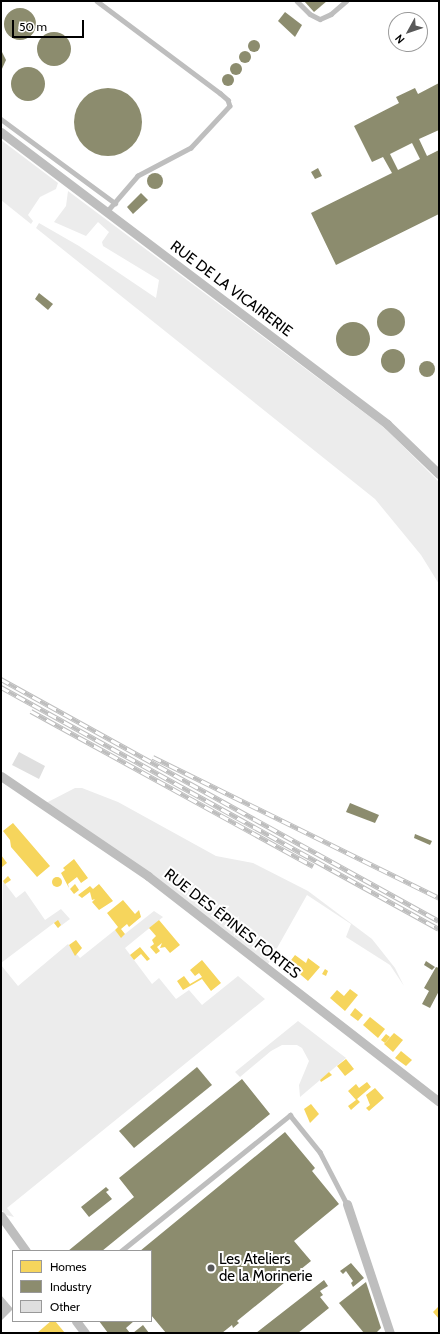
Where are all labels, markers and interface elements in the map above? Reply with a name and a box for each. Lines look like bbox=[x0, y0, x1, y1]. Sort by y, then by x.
scale bar bbox=[14, 12, 86, 38]
north arrow bbox=[388, 12, 428, 52]
text: 50 m bbox=[19, 19, 47, 34]
text: N bbox=[392, 32, 407, 47]
street label: RUE DE LA VICAIRERIE bbox=[166, 237, 296, 341]
street label: RUE DES ÉPINES FORTES bbox=[160, 865, 304, 983]
legend bbox=[12, 1250, 152, 1322]
place label: Les Ateliers de la Morinerie bbox=[219, 1250, 312, 1285]
text: Homes bbox=[50, 1259, 87, 1274]
marker: Les Ateliers de la Morinerie bbox=[206, 1263, 216, 1273]
text: Industry bbox=[50, 1279, 91, 1294]
text: Other bbox=[50, 1299, 80, 1314]

